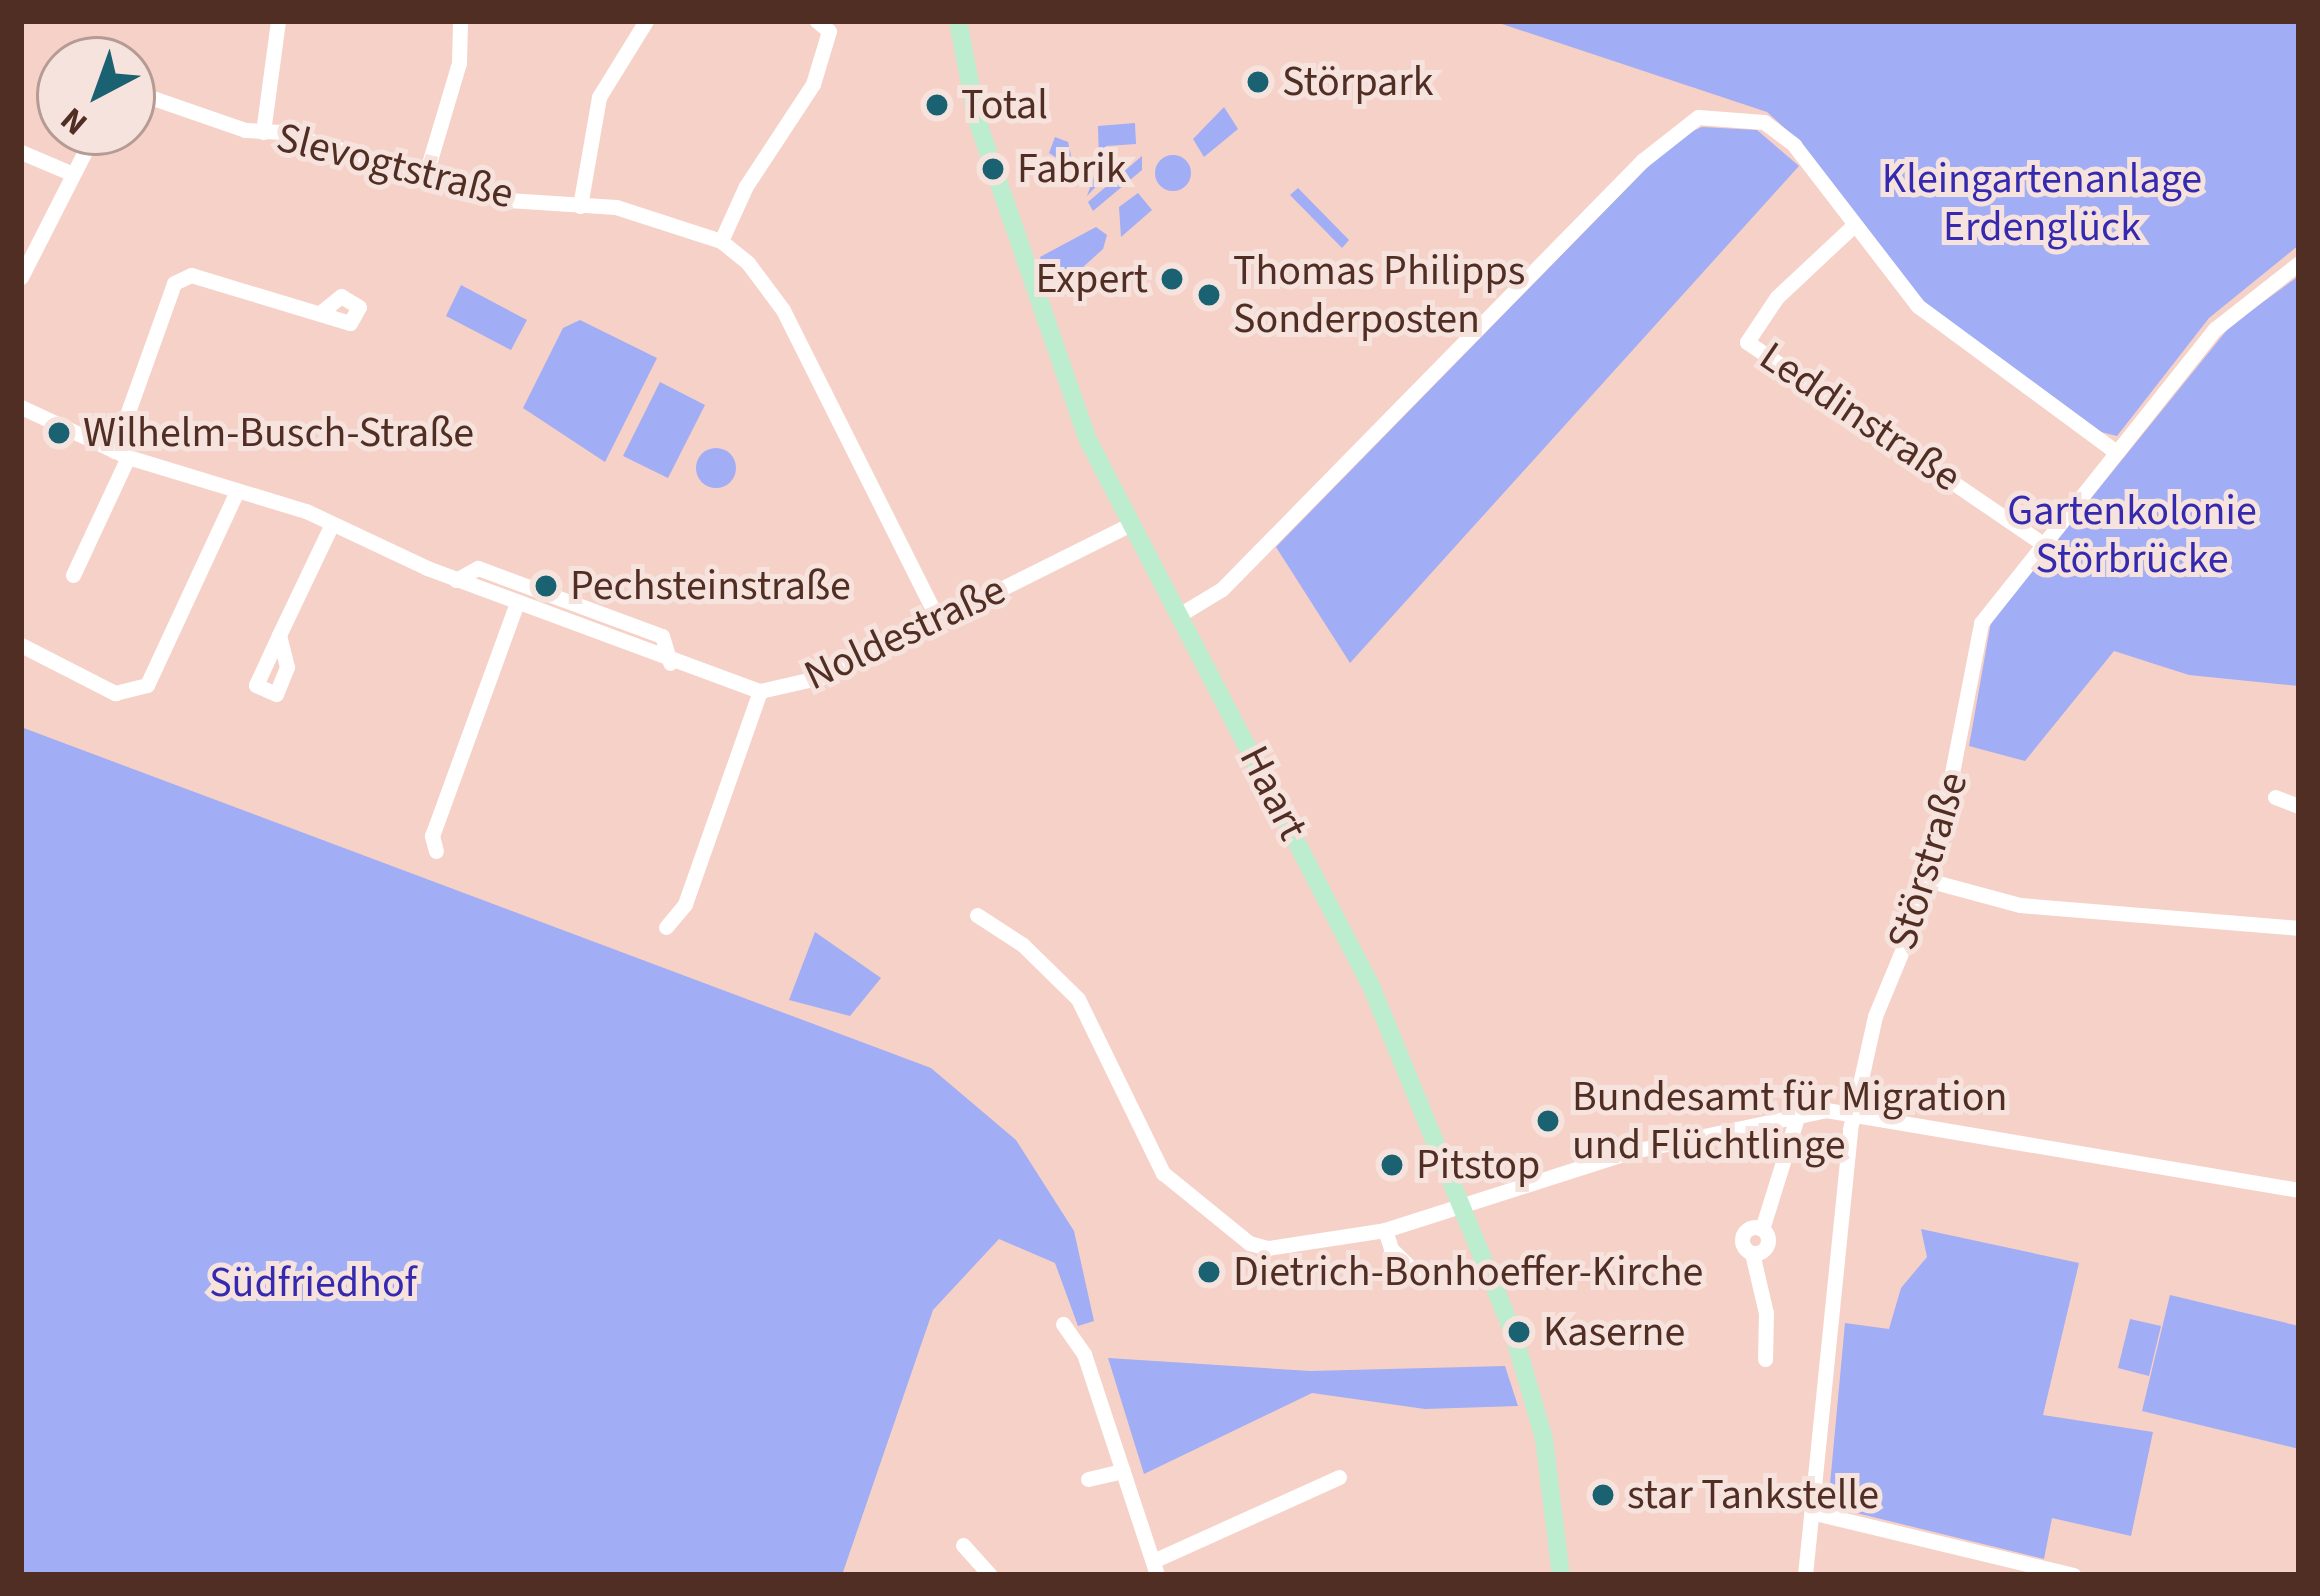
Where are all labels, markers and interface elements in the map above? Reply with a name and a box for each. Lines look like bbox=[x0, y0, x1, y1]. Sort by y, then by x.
north arrow bbox=[36, 36, 156, 156]
place label: Störpark bbox=[1282, 57, 1434, 107]
marker: Störpark bbox=[1245, 69, 1271, 95]
place label: Total bbox=[961, 80, 1048, 130]
marker: Total bbox=[924, 92, 950, 118]
text: N bbox=[50, 96, 98, 146]
street label: Slevogtstraße bbox=[271, 112, 519, 220]
place label: Fabrik bbox=[1017, 144, 1126, 194]
park label: Kleingartenanlage Erdenglück bbox=[1882, 154, 2202, 252]
marker: Fabrik bbox=[980, 156, 1006, 182]
place label: Thomas Philipps Sonderposten bbox=[1233, 246, 1525, 344]
place label: Expert bbox=[1036, 254, 1148, 304]
marker: Expert bbox=[1159, 266, 1185, 292]
marker: Thomas Philipps Sonderposten bbox=[1196, 282, 1222, 308]
street label: Leddinstraße bbox=[1750, 331, 1970, 503]
place label: Wilhelm-Busch-Straße bbox=[83, 408, 474, 458]
marker: Wilhelm-Busch-Straße bbox=[46, 420, 72, 446]
park label: Gartenkolonie Störbrücke bbox=[2007, 486, 2257, 584]
place label: Pechsteinstraße bbox=[570, 561, 851, 611]
street label: Noldestraße bbox=[797, 565, 1013, 701]
marker: Pechsteinstraße bbox=[533, 573, 559, 599]
street label: Haart bbox=[1228, 738, 1318, 848]
street label: Störstraße bbox=[1877, 766, 1979, 956]
place label: Bundesamt für Migration und Flüchtlinge bbox=[1572, 1072, 2007, 1170]
marker: Bundesamt für Migration und Flüchtlinge bbox=[1535, 1108, 1561, 1134]
place label: Pitstop bbox=[1416, 1140, 1540, 1190]
marker: Pitstop bbox=[1379, 1152, 1405, 1178]
place label: Dietrich-Bonhoeffer-Kirche bbox=[1233, 1247, 1703, 1297]
park label: Südfriedhof bbox=[209, 1258, 417, 1308]
marker: Dietrich-Bonhoeffer-Kirche bbox=[1196, 1259, 1222, 1285]
place label: Kaserne bbox=[1543, 1307, 1685, 1357]
marker: Kaserne bbox=[1506, 1319, 1532, 1345]
place label: star Tankstelle bbox=[1627, 1470, 1879, 1520]
marker: star Tankstelle bbox=[1590, 1482, 1616, 1508]

